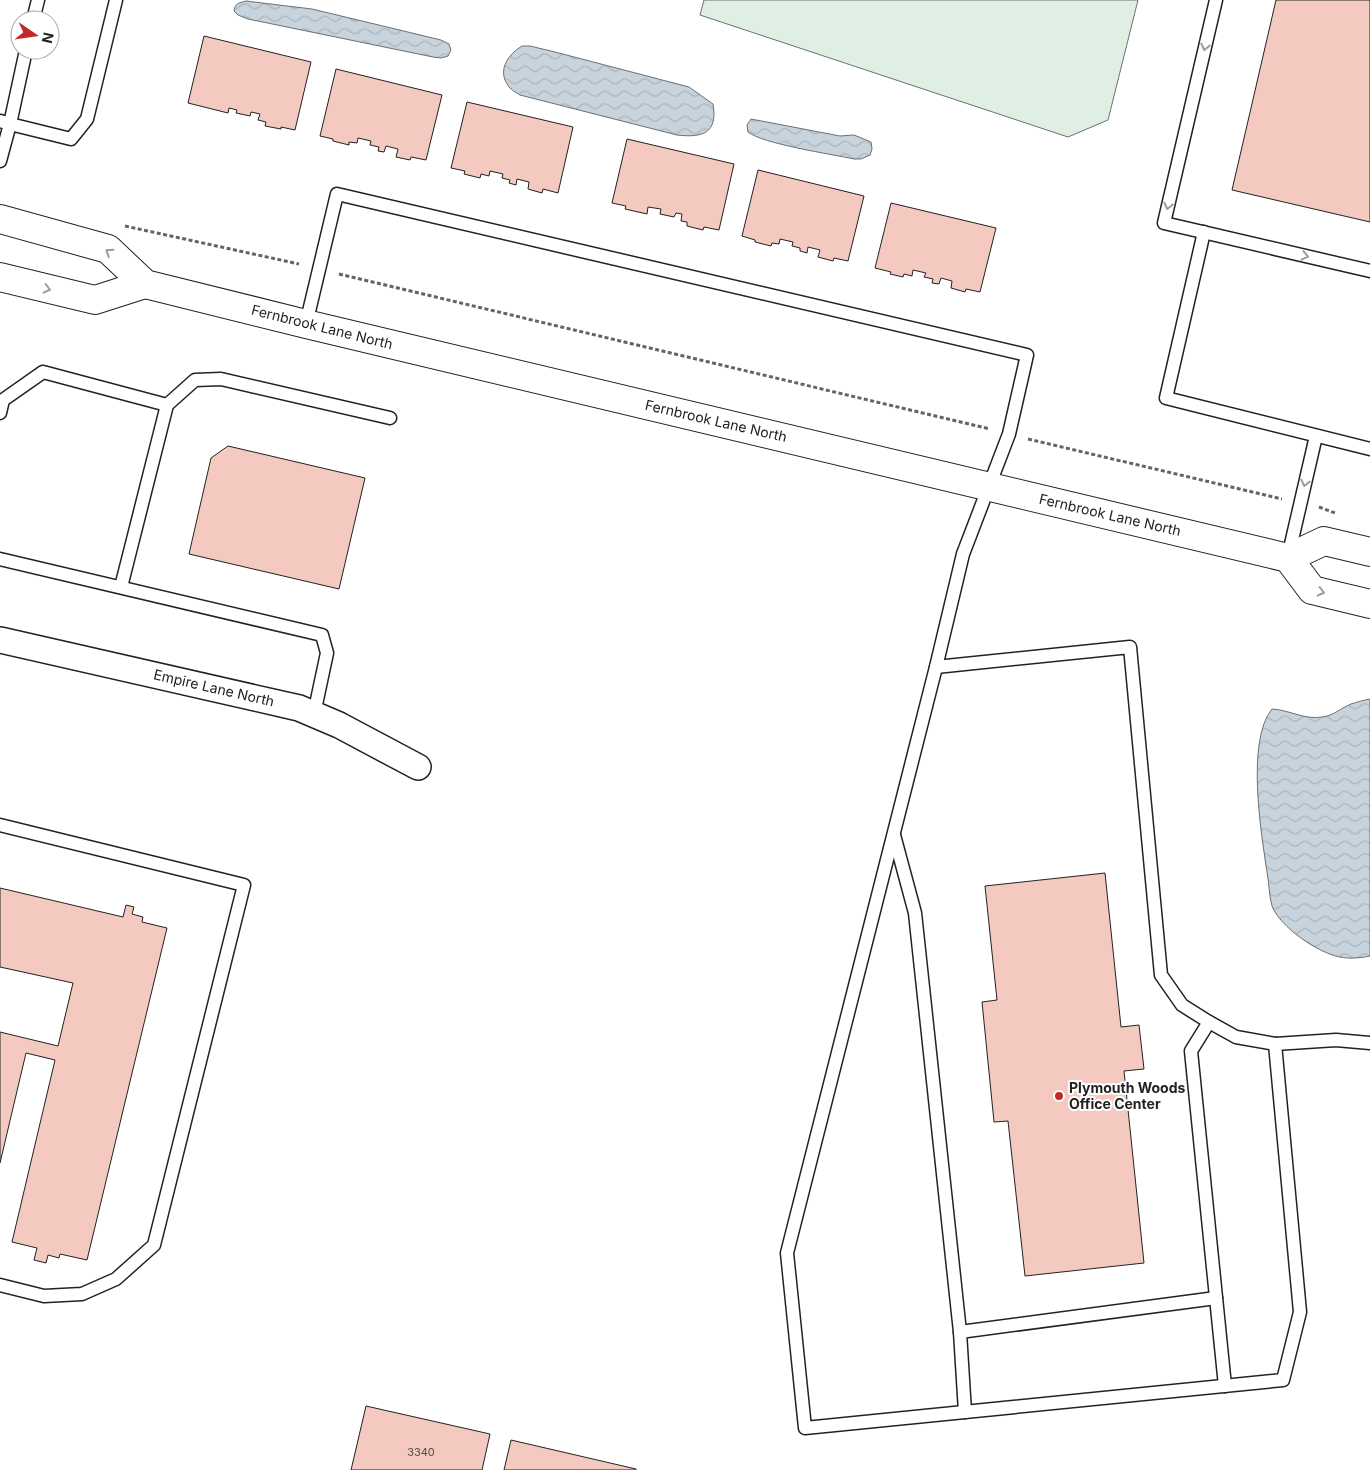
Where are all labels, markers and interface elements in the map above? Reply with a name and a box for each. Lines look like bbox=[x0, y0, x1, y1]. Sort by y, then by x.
north arrow bbox=[10, 10, 60, 60]
text: N bbox=[39, 31, 58, 45]
one-way arrow bbox=[1200, 43, 1211, 52]
one-way arrow bbox=[1163, 201, 1174, 210]
one-way arrow bbox=[105, 249, 114, 258]
one-way arrow bbox=[1301, 250, 1310, 261]
one-way arrow bbox=[43, 283, 52, 294]
street label: Fernbrook Lane North bbox=[250, 301, 395, 352]
street label: Fernbrook Lane North bbox=[644, 396, 789, 445]
one-way arrow bbox=[1301, 479, 1311, 488]
street label: Fernbrook Lane North bbox=[1038, 490, 1183, 539]
one-way arrow bbox=[1316, 586, 1325, 597]
street label: Empire Lane North bbox=[152, 665, 276, 710]
place label: Plymouth Woods Office Center bbox=[1069, 1079, 1186, 1112]
marker: Plymouth Woods Office Center bbox=[1053, 1090, 1065, 1102]
house number: 3340 bbox=[407, 1445, 435, 1459]

